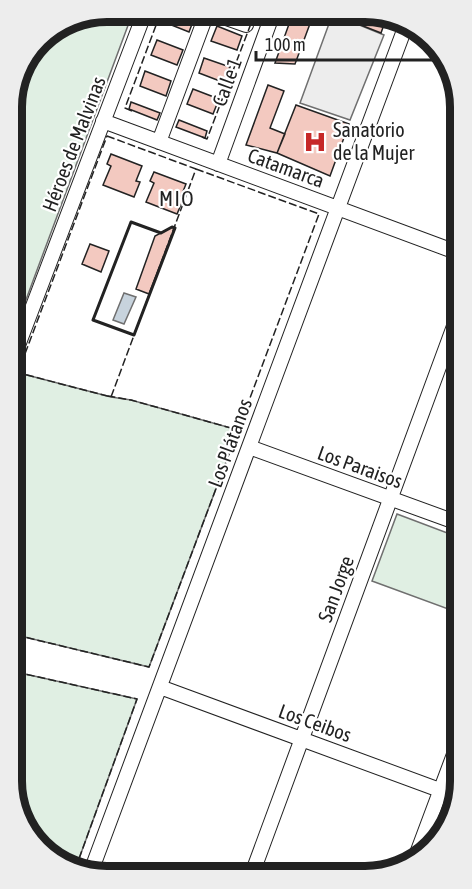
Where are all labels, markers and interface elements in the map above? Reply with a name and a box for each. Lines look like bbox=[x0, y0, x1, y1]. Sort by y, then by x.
scale bar bbox=[256, 24, 432, 62]
text: 100 m bbox=[265, 34, 306, 55]
street label: Calle 1 bbox=[207, 54, 246, 109]
street label: Héroes de Malvinas bbox=[37, 73, 110, 215]
place label: Sanatorio de la Mujer bbox=[333, 118, 415, 164]
hospital icon: Sanatorio de la Mujer bbox=[302, 129, 328, 155]
street label: Catamarca bbox=[245, 143, 328, 192]
district label: MIO bbox=[159, 186, 195, 210]
street label: Los Plátanos bbox=[203, 395, 256, 490]
street label: Los Paraisos bbox=[315, 441, 406, 492]
street label: San Jorge bbox=[313, 553, 358, 625]
street label: Los Ceibos bbox=[276, 699, 355, 746]

